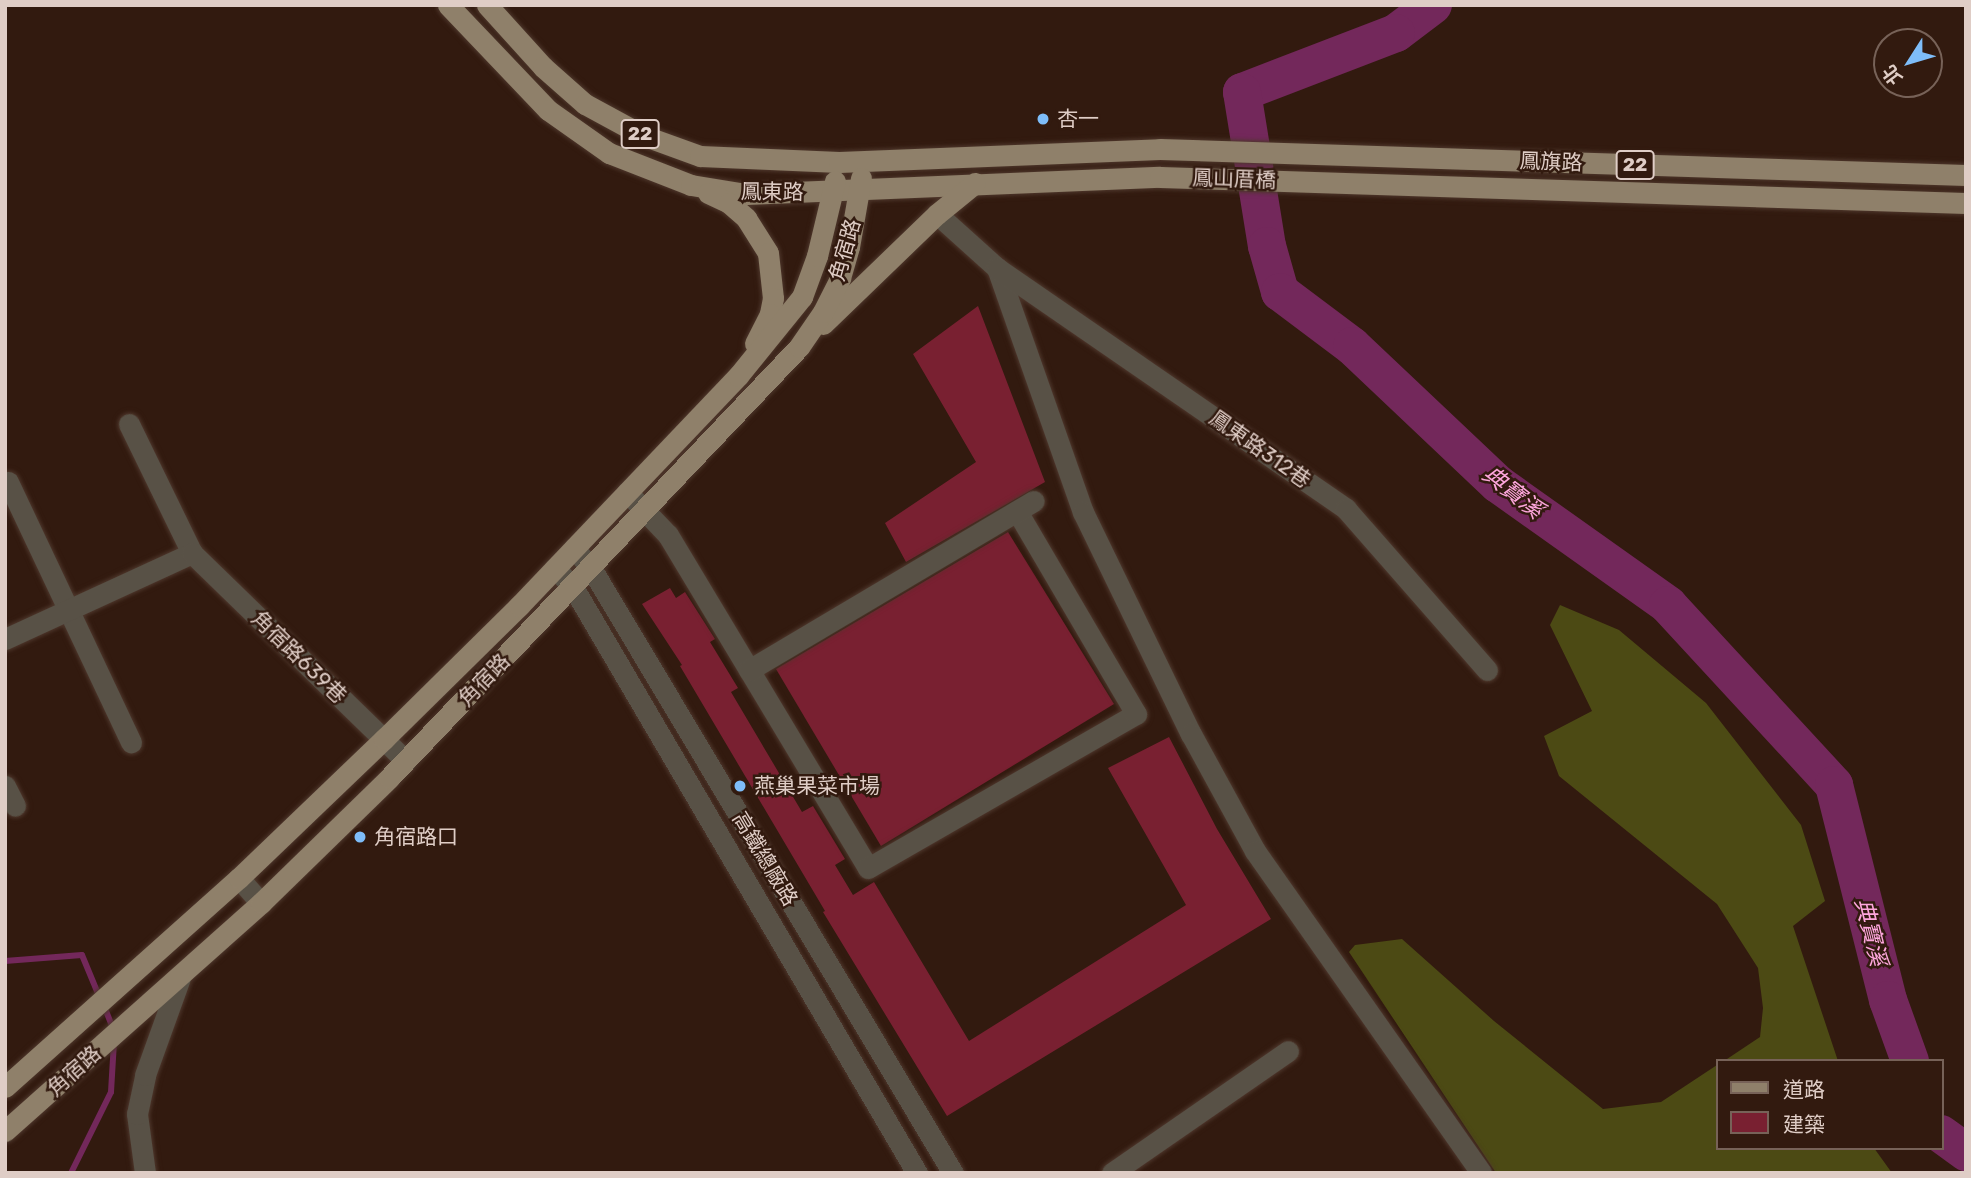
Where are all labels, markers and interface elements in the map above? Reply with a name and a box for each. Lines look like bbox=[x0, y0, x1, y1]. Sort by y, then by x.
north arrow bbox=[1873, 28, 1943, 98]
text: 北 bbox=[1878, 60, 1907, 89]
place label: 杏一 bbox=[1057, 106, 1099, 132]
marker: 杏一 bbox=[1035, 111, 1051, 127]
road number: 22 bbox=[619, 118, 661, 150]
street label: 鳳旗路 bbox=[1519, 148, 1583, 176]
road number: 22 bbox=[1614, 150, 1656, 181]
street label: 鳳山厝橋 bbox=[1192, 165, 1276, 193]
street label: 鳳東路 bbox=[740, 179, 804, 205]
street label: 角宿路 bbox=[824, 216, 866, 284]
street label: 鳳東路312巷 bbox=[1205, 405, 1315, 493]
water label: 典寶溪 bbox=[1477, 460, 1549, 524]
street label: 角宿路639巷 bbox=[246, 606, 352, 708]
street label: 角宿路 bbox=[453, 649, 515, 711]
place label: 燕巢果菜市場 bbox=[754, 773, 880, 799]
marker: 燕巢果菜市場 bbox=[732, 778, 748, 794]
street label: 高鐵總廠路 bbox=[727, 808, 803, 910]
place label: 角宿路口 bbox=[374, 824, 458, 850]
marker: 角宿路口 bbox=[352, 829, 368, 845]
water label: 典寶溪 bbox=[1849, 895, 1893, 969]
street label: 角宿路 bbox=[42, 1041, 106, 1101]
legend bbox=[1716, 1059, 1943, 1150]
text: 道路 bbox=[1783, 1077, 1825, 1102]
text: 建築 bbox=[1783, 1112, 1825, 1137]

